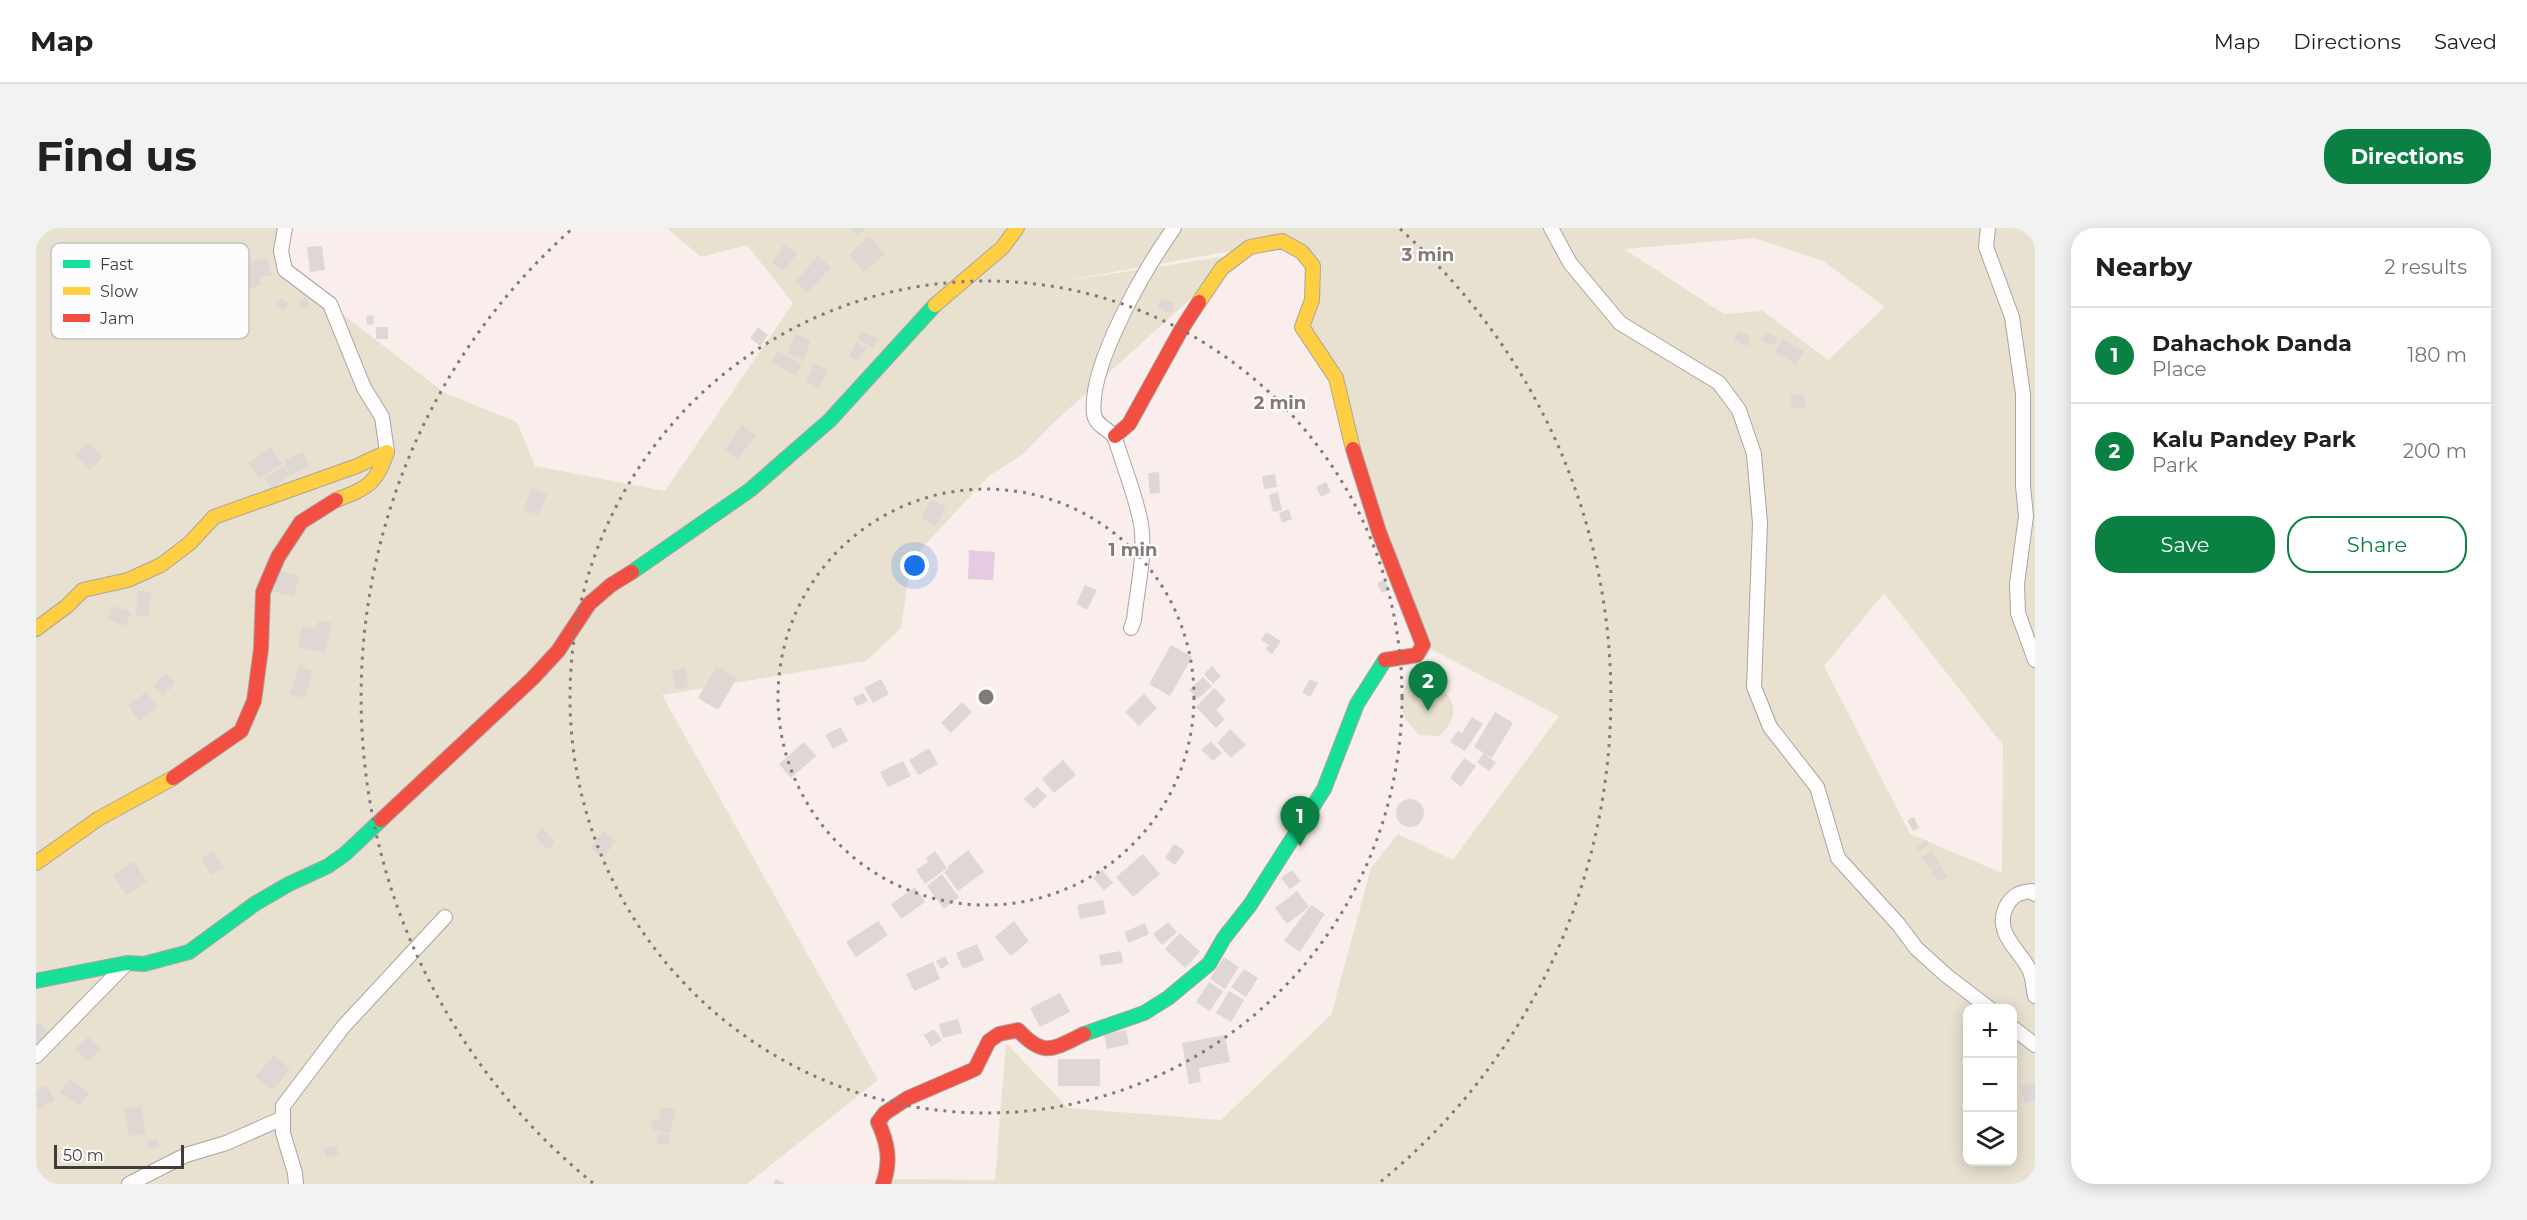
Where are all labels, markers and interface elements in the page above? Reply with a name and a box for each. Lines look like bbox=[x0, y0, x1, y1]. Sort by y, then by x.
text: Map bbox=[30, 24, 93, 58]
text: Map bbox=[2214, 29, 2260, 54]
text: Directions bbox=[2293, 29, 2401, 54]
text: Saved bbox=[2434, 29, 2497, 54]
button: Directions bbox=[2324, 129, 2491, 184]
text: Find us bbox=[36, 130, 197, 182]
legend bbox=[51, 243, 249, 339]
text: 3 min bbox=[1401, 244, 1454, 266]
text: Nearby bbox=[2095, 251, 2192, 283]
text: Fast bbox=[100, 255, 134, 274]
text: 2 results bbox=[2384, 255, 2467, 279]
text: Slow bbox=[100, 282, 138, 301]
text: Jam bbox=[99, 309, 134, 328]
text: Dahachok Danda bbox=[2152, 330, 2352, 357]
text: 1 bbox=[2111, 343, 2118, 367]
text: 180 m bbox=[2407, 343, 2467, 367]
text: Place bbox=[2152, 357, 2207, 381]
text: 2 min bbox=[1254, 392, 1306, 414]
text: Kalu Pandey Park bbox=[2152, 426, 2356, 453]
text: 2 bbox=[2109, 439, 2120, 463]
text: 200 m bbox=[2403, 439, 2467, 463]
text: Park bbox=[2152, 453, 2198, 477]
button: Save bbox=[2095, 516, 2275, 573]
button: Share bbox=[2287, 516, 2467, 573]
text: 1 min bbox=[1109, 539, 1157, 561]
your location bbox=[900, 551, 929, 580]
pin: 2 bbox=[1408, 662, 1448, 711]
centre of rings bbox=[976, 687, 996, 707]
pin: 1 bbox=[1280, 796, 1320, 846]
map controls bbox=[1963, 1004, 2017, 1166]
button: + bbox=[1963, 1004, 2017, 1058]
button: − bbox=[1963, 1058, 2017, 1112]
button: layers bbox=[1963, 1112, 2017, 1166]
scale bar bbox=[54, 1142, 184, 1170]
text: 50 m bbox=[63, 1146, 104, 1165]

